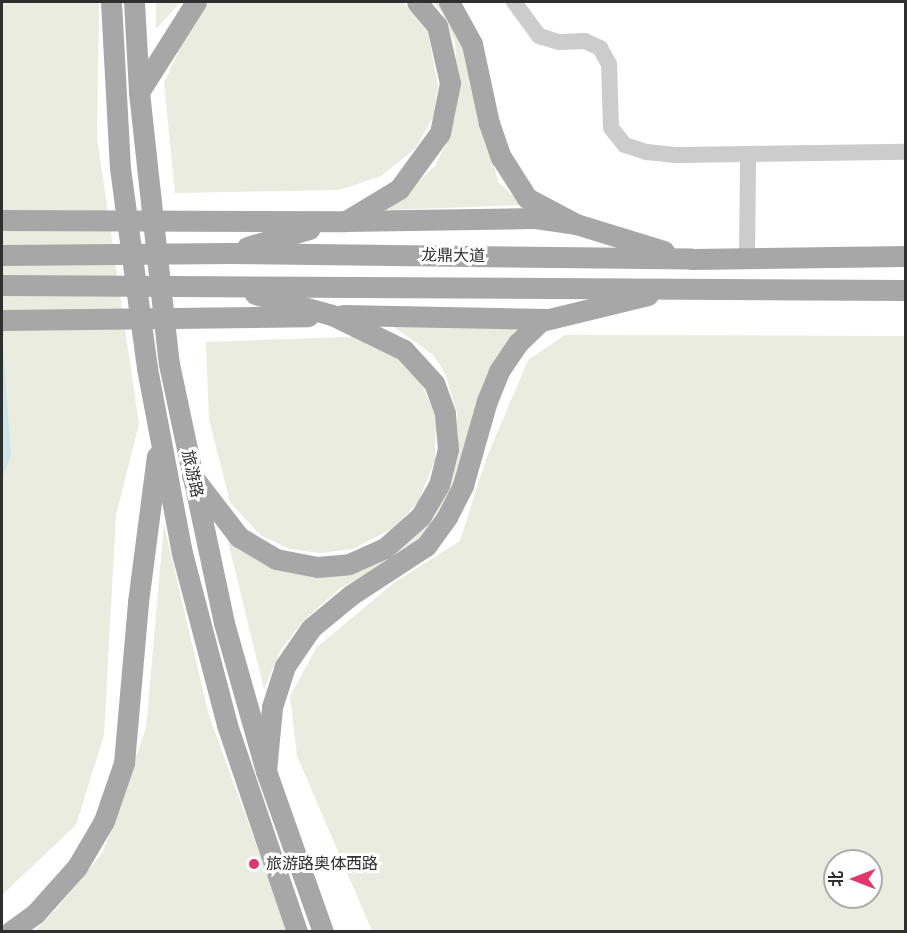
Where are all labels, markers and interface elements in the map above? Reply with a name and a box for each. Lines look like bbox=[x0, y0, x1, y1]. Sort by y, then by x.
street label: 龙鼎大道 bbox=[421, 246, 485, 266]
street label: 旅游路 bbox=[178, 449, 206, 499]
north arrow bbox=[823, 849, 883, 909]
place label: 旅游路奥体西路 bbox=[266, 854, 378, 874]
marker: 旅游路奥体西路 bbox=[247, 857, 261, 871]
text: 北 bbox=[827, 871, 846, 887]

